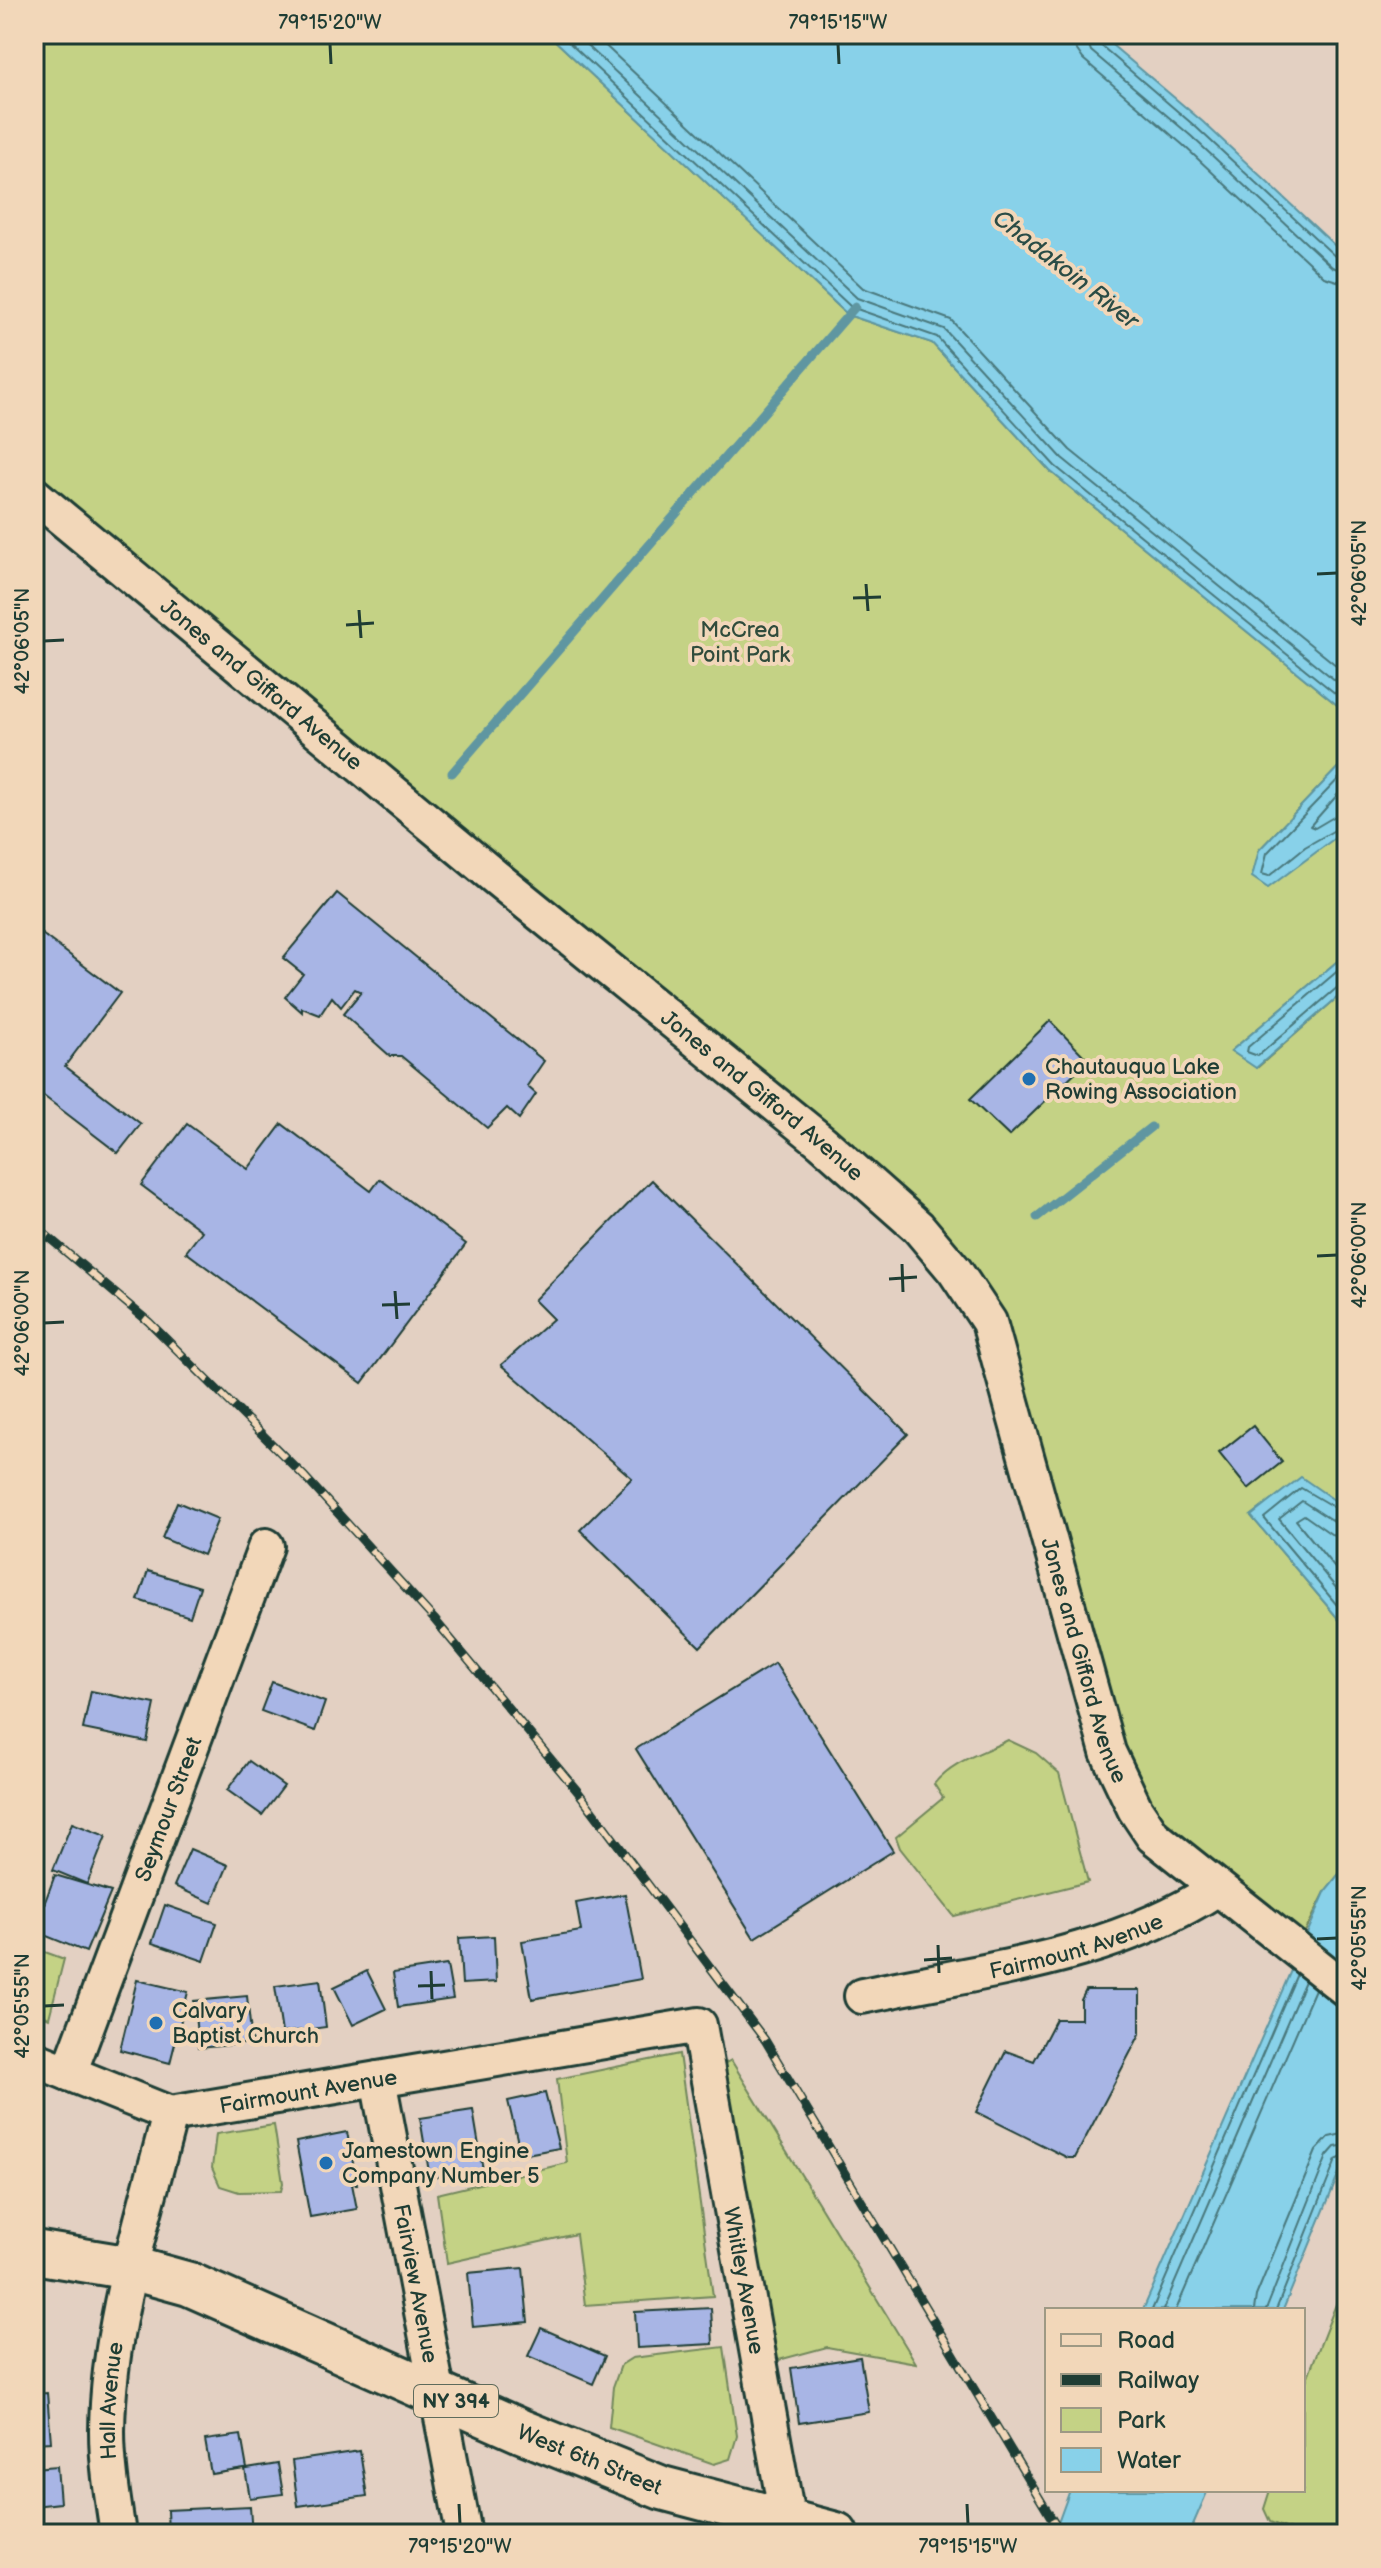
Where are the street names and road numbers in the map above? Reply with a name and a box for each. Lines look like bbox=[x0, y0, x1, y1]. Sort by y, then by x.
street label: Jones and Gifford Avenue bbox=[154, 593, 368, 777]
street label: Jones and Gifford Avenue bbox=[655, 1005, 869, 1187]
street label: Jones and Gifford Avenue bbox=[1034, 1535, 1133, 1788]
street label: Seymour Street bbox=[130, 1733, 209, 1886]
street label: Fairmount Avenue bbox=[987, 1908, 1168, 1986]
street label: Fairmount Avenue bbox=[217, 2064, 399, 2120]
street label: Fairview Avenue bbox=[387, 2202, 443, 2365]
street label: Whitley Avenue bbox=[717, 2205, 770, 2357]
street label: Hall Avenue bbox=[95, 2340, 130, 2460]
road number: NY 394 bbox=[414, 2385, 498, 2417]
street label: West 6th Street bbox=[513, 2419, 666, 2502]

